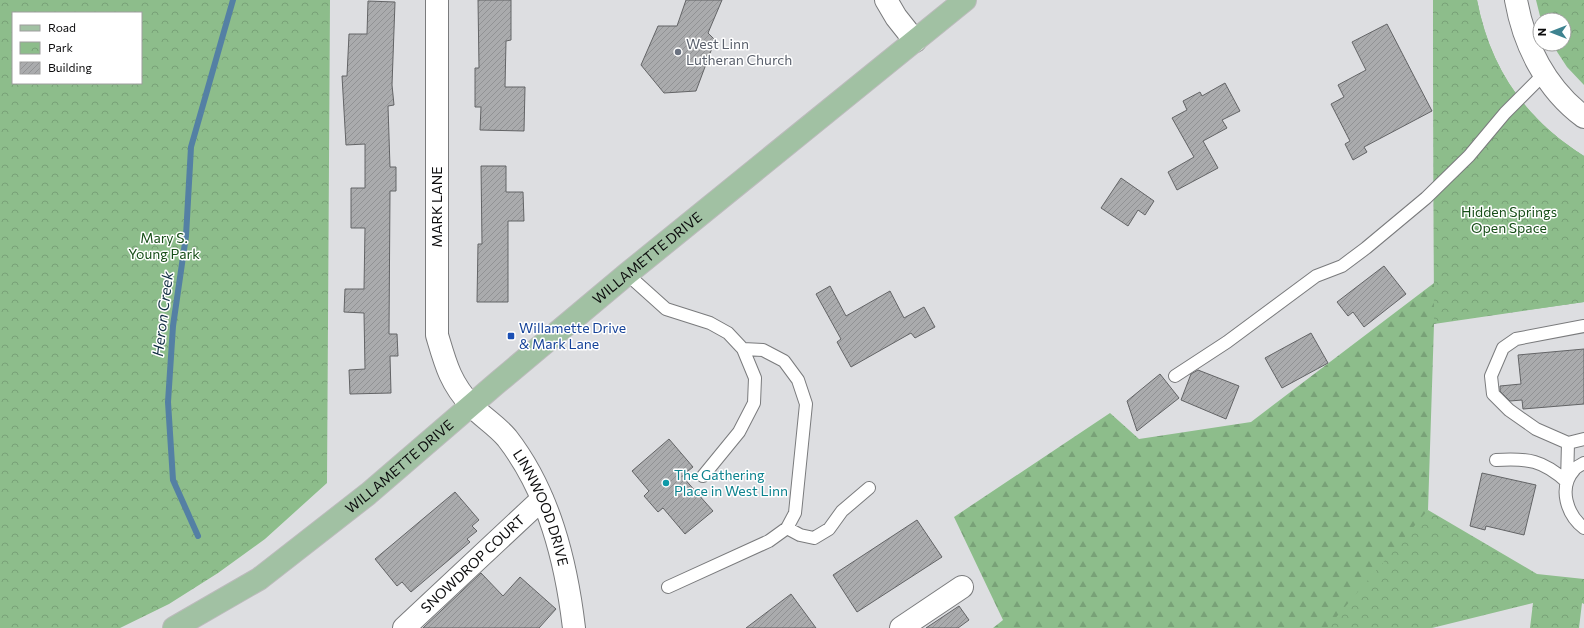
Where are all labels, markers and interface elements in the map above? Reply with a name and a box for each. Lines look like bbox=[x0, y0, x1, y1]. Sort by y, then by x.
legend bbox=[12, 12, 142, 84]
north arrow bbox=[1532, 12, 1572, 52]
text: Road bbox=[48, 20, 76, 34]
text: N bbox=[1535, 28, 1548, 36]
place label: West Linn Lutheran Church bbox=[686, 35, 792, 68]
text: Park bbox=[48, 40, 74, 54]
marker: West Linn Lutheran Church bbox=[673, 47, 683, 57]
text: Building bbox=[48, 60, 92, 74]
street label: MARK LANE bbox=[428, 166, 445, 248]
park label: Hidden Springs Open Space bbox=[1461, 203, 1557, 236]
street label: WILLAMETTE DRIVE bbox=[589, 208, 705, 307]
park label: Mary S. Young Park bbox=[128, 229, 200, 262]
water label: Heron Creek bbox=[148, 270, 176, 357]
place label: Willamette Drive & Mark Lane bbox=[519, 319, 626, 352]
marker: Willamette Drive & Mark Lane bbox=[506, 331, 516, 341]
street label: WILLAMETTE DRIVE bbox=[342, 416, 456, 517]
street label: LINNWOOD DRIVE bbox=[510, 446, 572, 567]
place label: The Gathering Place in West Linn bbox=[674, 466, 788, 499]
marker: The Gathering Place in West Linn bbox=[661, 478, 671, 488]
street label: SNOWDROP COURT bbox=[417, 511, 528, 616]

